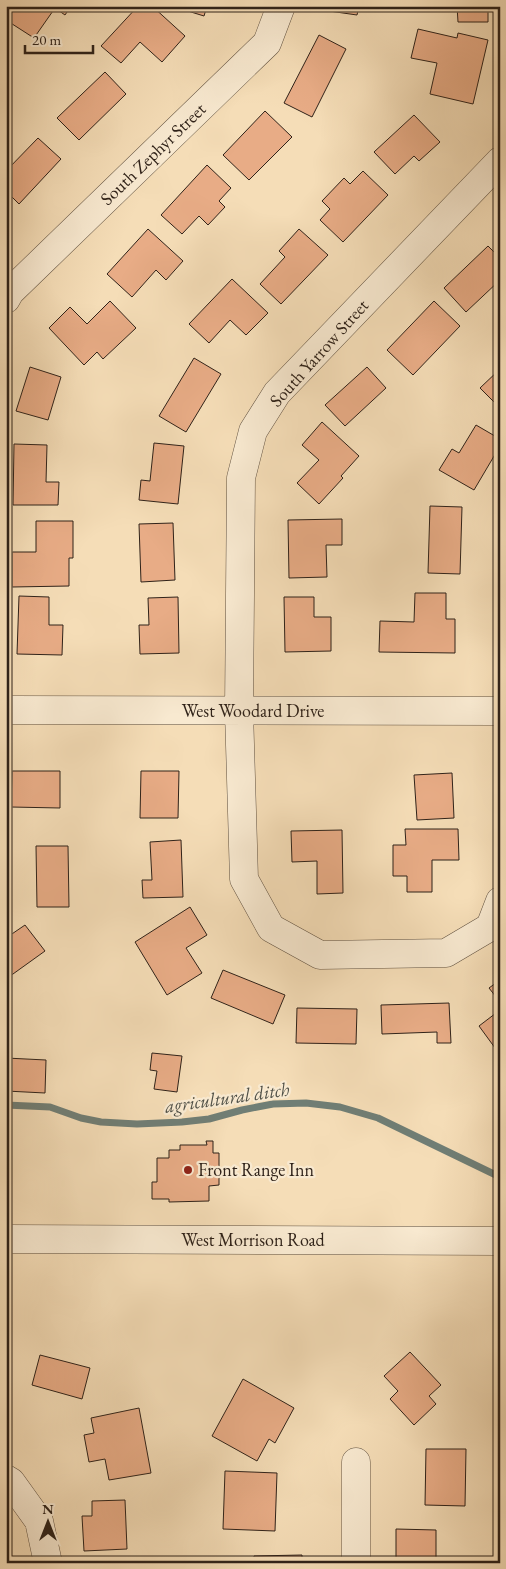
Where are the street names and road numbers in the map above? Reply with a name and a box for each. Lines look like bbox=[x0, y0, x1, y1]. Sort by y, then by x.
street label: South Zephyr Street bbox=[95, 97, 210, 210]
street label: South Yarrow Street bbox=[264, 294, 373, 411]
street label: West Woodard Drive bbox=[182, 699, 324, 722]
street label: West Morrison Road bbox=[181, 1228, 326, 1251]

